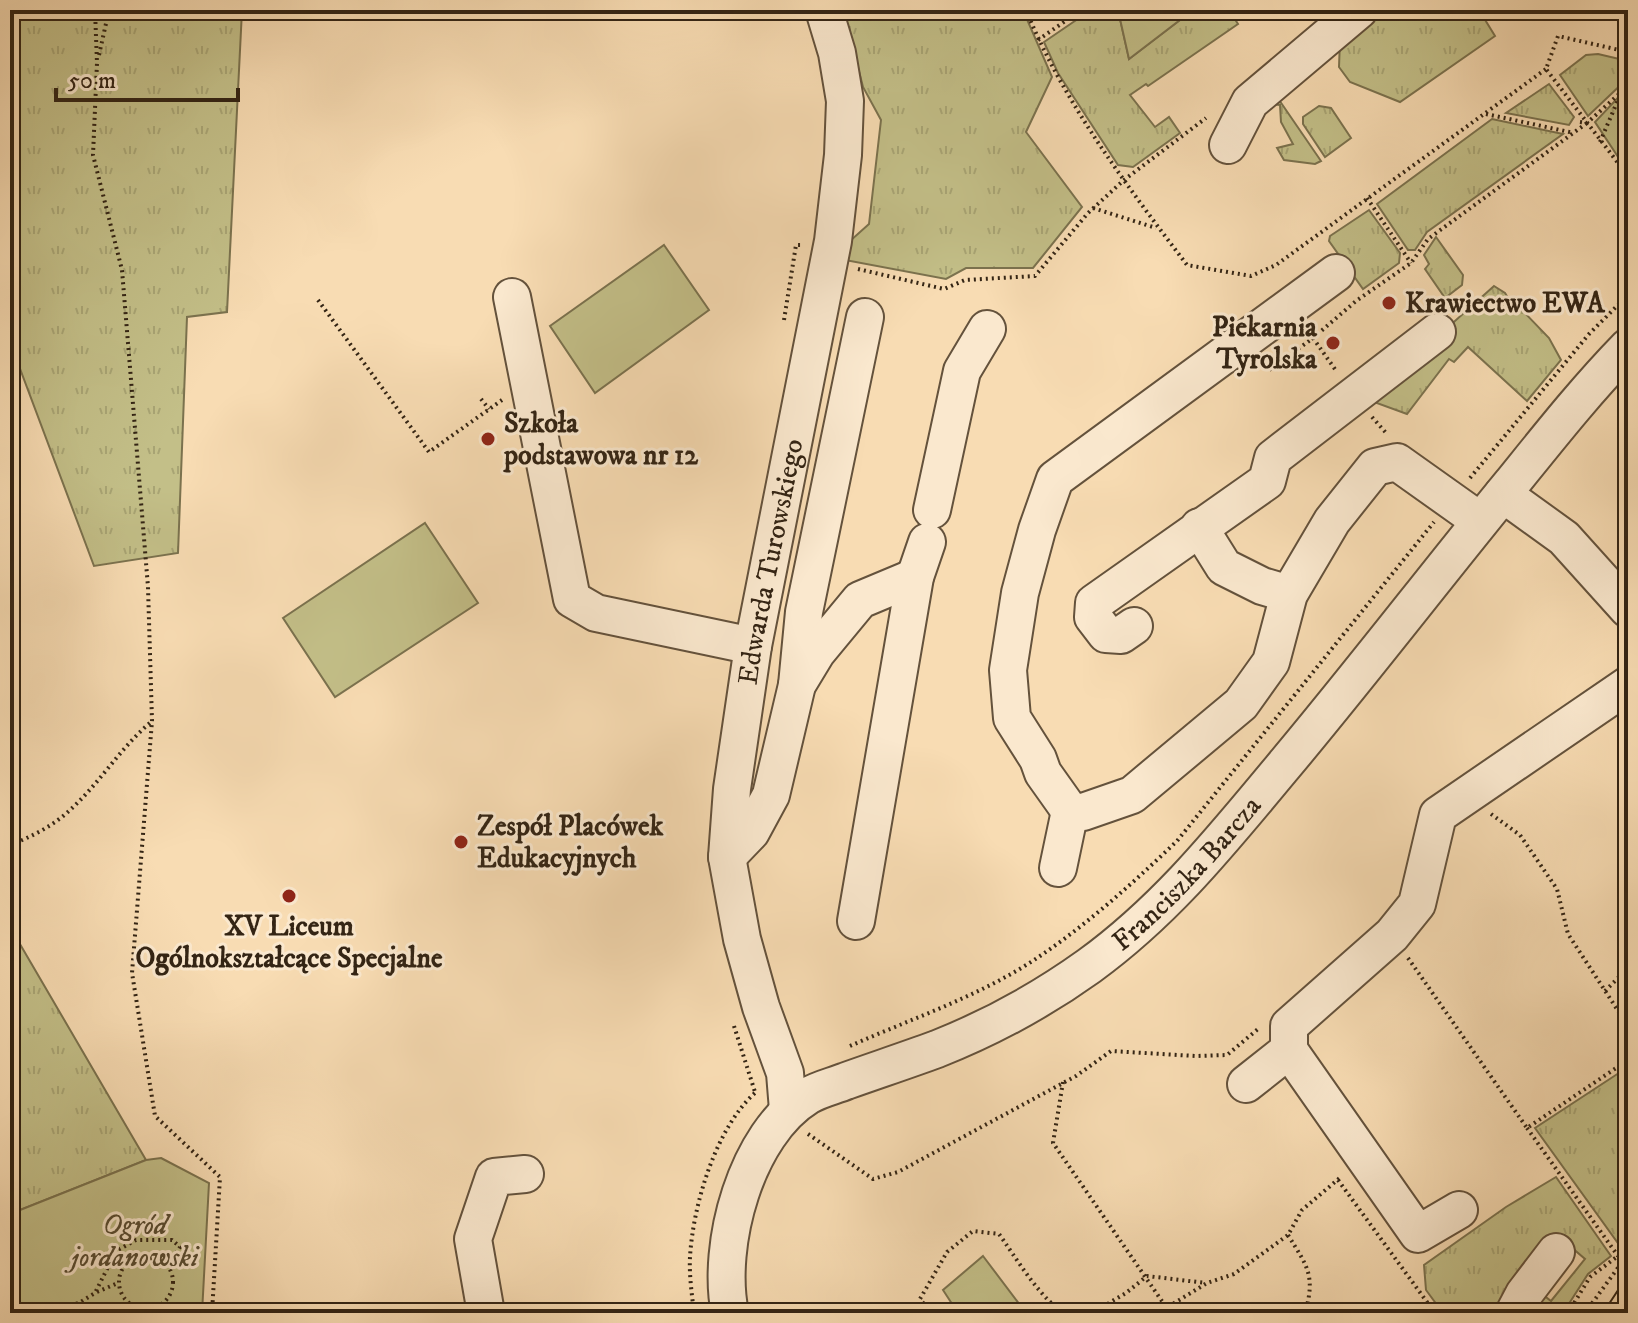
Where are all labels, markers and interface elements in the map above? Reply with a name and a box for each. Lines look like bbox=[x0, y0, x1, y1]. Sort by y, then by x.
scale bar bbox=[56, 52, 238, 102]
text: 50 m bbox=[68, 66, 116, 96]
place label: Krawiectwo EWA bbox=[1405, 286, 1606, 321]
marker: Krawiectwo EWA bbox=[1380, 294, 1398, 312]
place label: Piekarnia Tyrolska bbox=[1212, 310, 1318, 377]
marker: Piekarnia Tyrolska bbox=[1324, 334, 1342, 352]
place label: Szkoła podstawowa nr 12 bbox=[503, 406, 698, 473]
marker: Szkoła podstawowa nr 12 bbox=[479, 430, 497, 448]
street label: Edwarda Turowskiego bbox=[730, 436, 811, 687]
street label: Franciszka Barcza bbox=[1105, 789, 1269, 958]
place label: Zespół Placówek Edukacyjnych bbox=[477, 809, 664, 876]
marker: Zespół Placówek Edukacyjnych bbox=[452, 833, 470, 851]
marker: XV Liceum Ogólnokształcące Specjalne bbox=[280, 887, 298, 905]
place label: XV Liceum Ogólnokształcące Specjalne bbox=[135, 909, 443, 976]
park label: Ogród jordanowski bbox=[64, 1208, 200, 1275]

